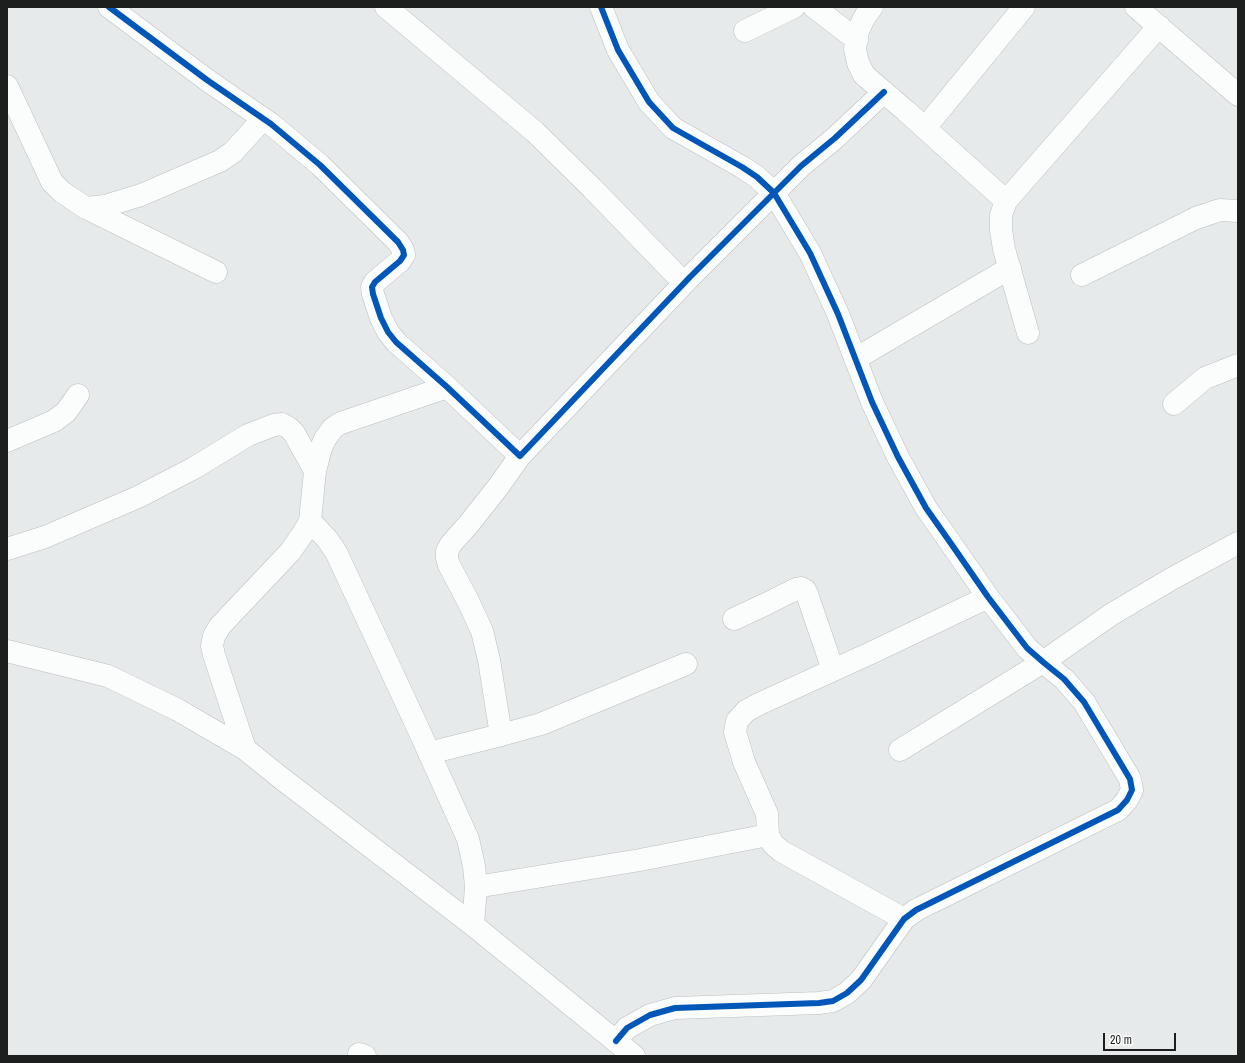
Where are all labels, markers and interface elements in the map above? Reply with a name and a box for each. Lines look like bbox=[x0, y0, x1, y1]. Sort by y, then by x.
scale bar bbox=[1105, 1025, 1178, 1051]
text: 20 m bbox=[1110, 1032, 1132, 1048]

